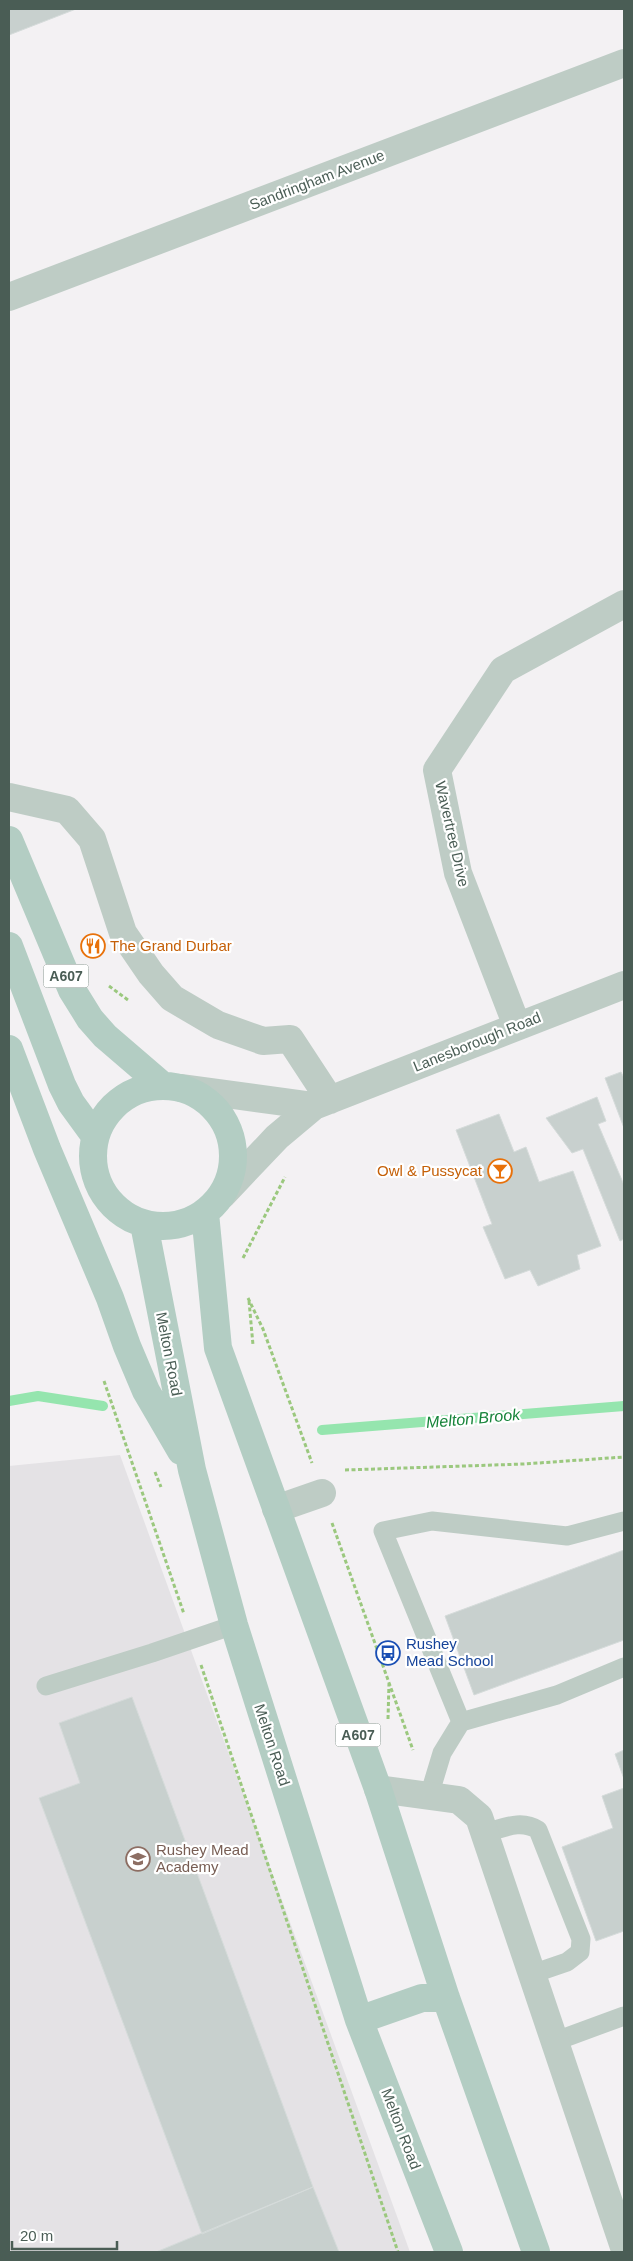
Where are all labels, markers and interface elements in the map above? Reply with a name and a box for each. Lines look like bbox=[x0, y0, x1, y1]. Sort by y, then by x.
street label: Sandringham Avenue bbox=[247, 146, 387, 213]
street label: Wavertree Drive bbox=[432, 779, 473, 888]
restaurant icon: The Grand Durbar bbox=[80, 933, 106, 959]
place label: The Grand Durbar bbox=[110, 937, 232, 954]
road number: A607 bbox=[44, 964, 88, 988]
street label: Lanesborough Road bbox=[411, 1008, 543, 1075]
bar icon: Owl & Pussycat bbox=[487, 1158, 513, 1184]
place label: Owl & Pussycat bbox=[377, 1162, 483, 1179]
street label: Melton Road bbox=[153, 1311, 186, 1397]
water label: Melton Brook bbox=[425, 1406, 522, 1431]
place label: Rushey Mead School bbox=[406, 1635, 494, 1669]
bus stop icon: Rushey Mead School bbox=[375, 1640, 401, 1666]
street label: Melton Road bbox=[251, 1702, 294, 1788]
road number: A607 bbox=[336, 1724, 380, 1746]
place label: Rushey Mead Academy bbox=[156, 1841, 249, 1875]
school or university icon: Rushey Mead Academy bbox=[125, 1846, 151, 1872]
street label: Melton Road bbox=[378, 2086, 425, 2172]
scale bar bbox=[12, 2218, 118, 2250]
text: 20 m bbox=[20, 2227, 53, 2244]

